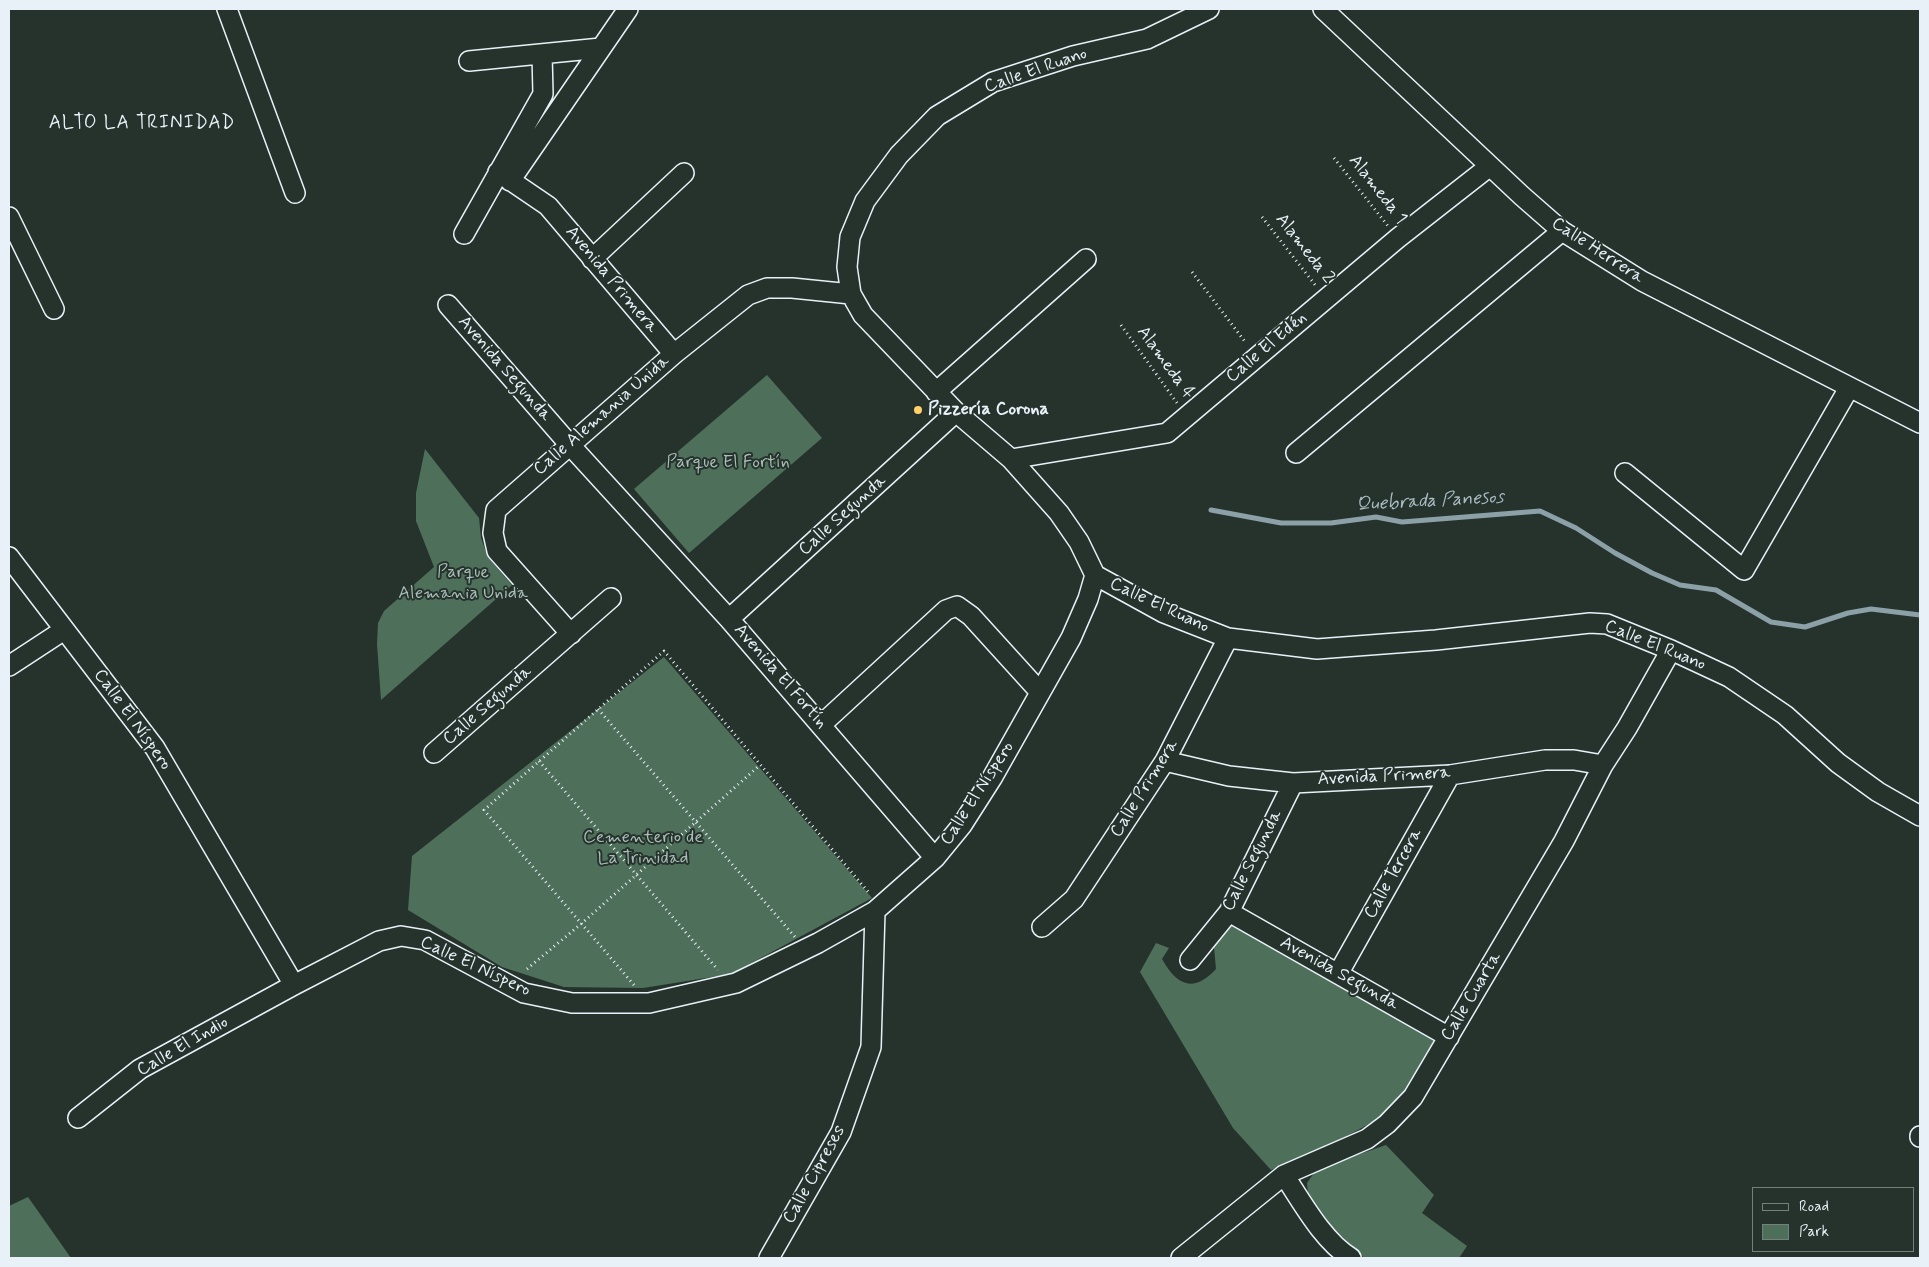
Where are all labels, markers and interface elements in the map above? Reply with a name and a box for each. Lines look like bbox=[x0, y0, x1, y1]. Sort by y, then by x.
street label: Calle El Ruano bbox=[982, 43, 1090, 99]
district label: ALTO LA TRINIDAD bbox=[45, 113, 239, 135]
street label: Alameda 1 bbox=[1343, 151, 1411, 229]
street label: Alameda 2 bbox=[1270, 210, 1338, 288]
street label: Calle Herrera bbox=[1547, 213, 1647, 289]
street label: Avenida Primera bbox=[560, 222, 662, 338]
street label: Calle El Edén bbox=[1222, 308, 1312, 388]
street label: Avenida Segunda bbox=[452, 312, 556, 426]
street label: Alameda 4 bbox=[1131, 322, 1199, 404]
street label: Calle Alemania Unida bbox=[530, 351, 674, 481]
place label: Pizzería Corona bbox=[928, 399, 1049, 421]
marker: Pizzería Corona bbox=[912, 404, 924, 416]
park label: Parque El Fortín bbox=[666, 452, 790, 474]
street label: Calle Segunda bbox=[795, 471, 891, 561]
water label: Quebrada Panesos bbox=[1355, 487, 1505, 517]
park label: Parque Alemania Unida bbox=[398, 562, 528, 604]
street label: Calle El Ruano bbox=[1106, 574, 1212, 638]
street label: Calle El Ruano bbox=[1601, 616, 1709, 676]
street label: Avenida El Fortín bbox=[728, 620, 832, 734]
street label: Calle Segunda bbox=[439, 662, 537, 750]
street label: Calle El Níspero bbox=[88, 665, 176, 775]
street label: Calle Primera bbox=[1106, 736, 1184, 842]
street label: Calle El Níspero bbox=[936, 738, 1020, 850]
street label: Avenida Primera bbox=[1317, 763, 1451, 791]
street label: Calle Segunda bbox=[1218, 807, 1288, 915]
street label: Calle Tercera bbox=[1360, 825, 1428, 923]
park label: Cementerio de La Trinidad bbox=[583, 827, 703, 870]
street label: Calle El Níspero bbox=[416, 932, 534, 1002]
street label: Avenida Segunda bbox=[1276, 932, 1402, 1016]
street label: Calle Cuarta bbox=[1437, 949, 1507, 1045]
street label: Calle El Indio bbox=[133, 1012, 233, 1082]
street label: Calle Cipreses bbox=[779, 1122, 851, 1228]
legend bbox=[1752, 1187, 1914, 1252]
text: Road bbox=[1799, 1197, 1829, 1217]
text: Park bbox=[1799, 1222, 1829, 1242]

